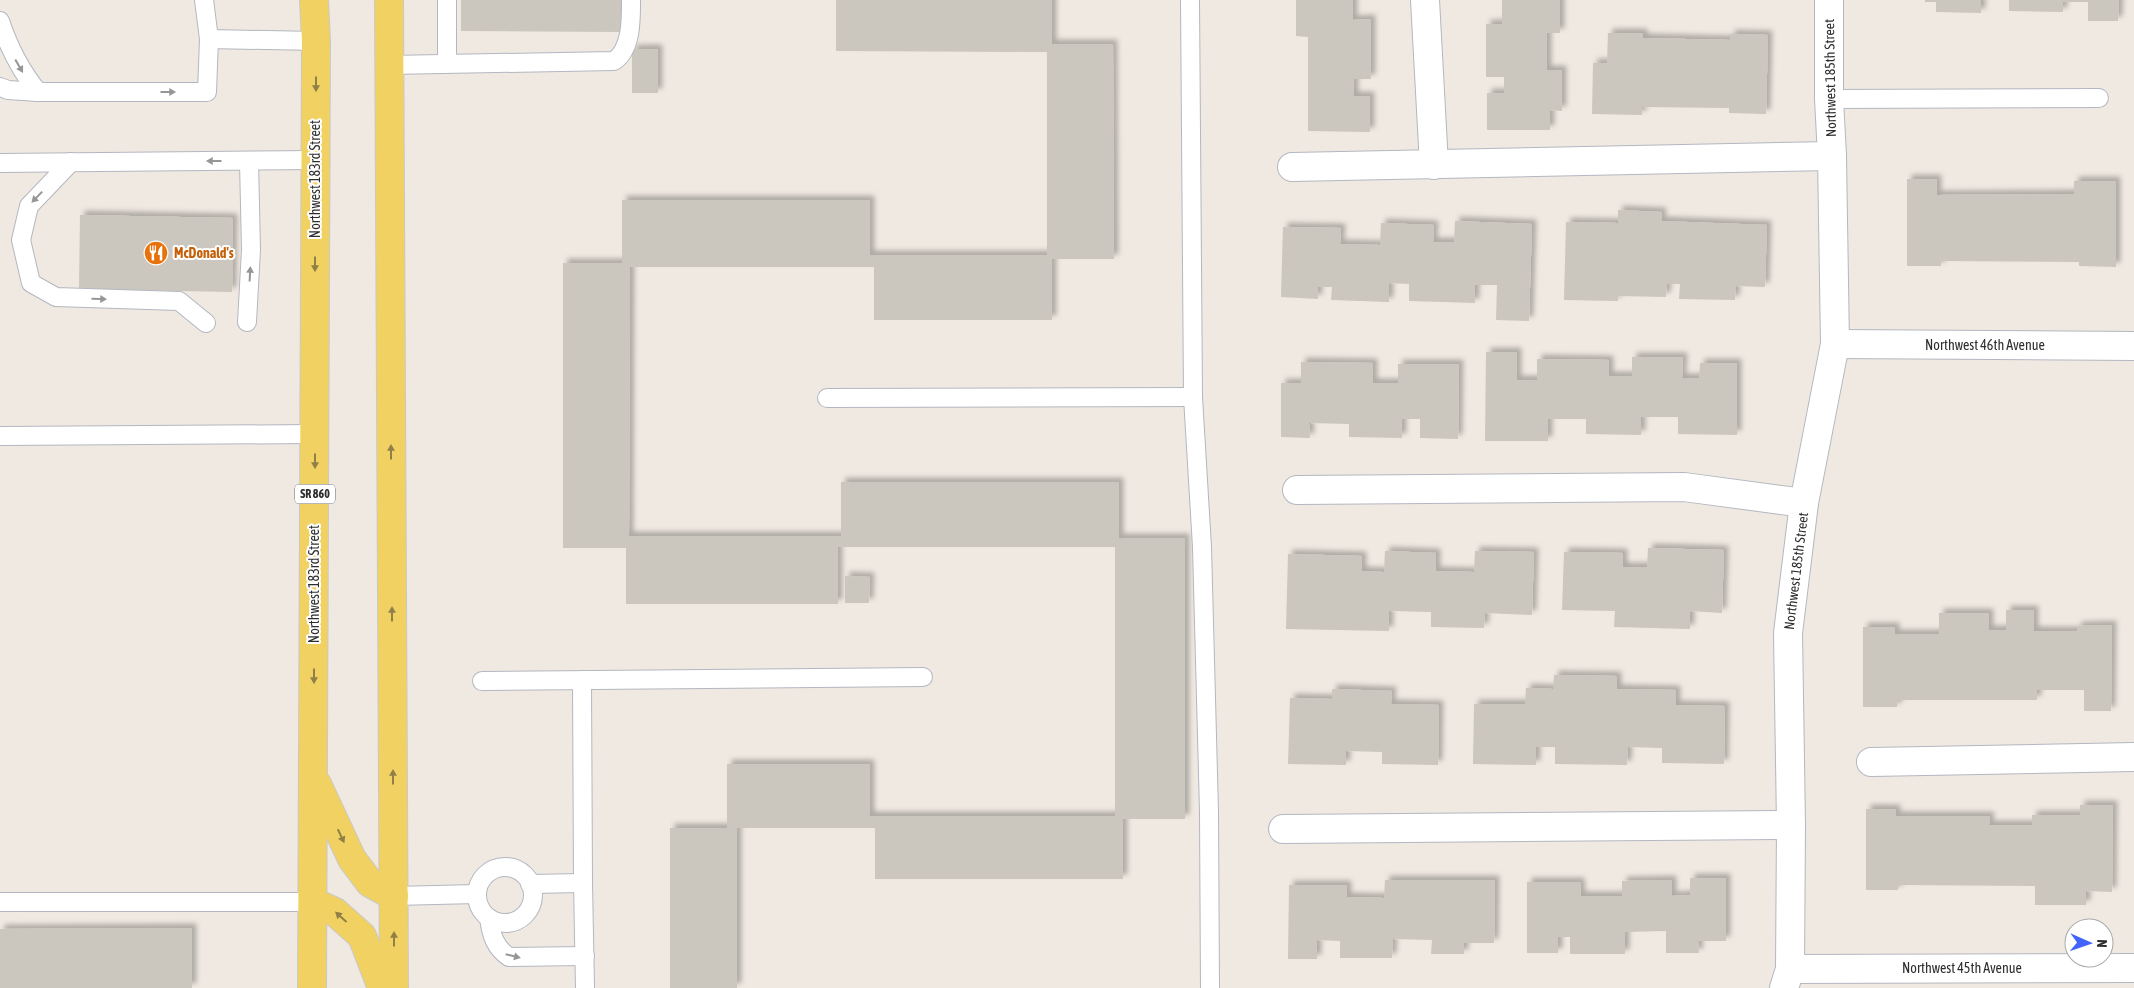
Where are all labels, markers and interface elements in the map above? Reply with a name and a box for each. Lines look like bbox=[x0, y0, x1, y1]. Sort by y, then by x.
street label: Northwest 185th Street bbox=[1821, 19, 1839, 137]
one-way arrow bbox=[15, 58, 23, 73]
one-way arrow bbox=[312, 76, 320, 92]
one-way arrow bbox=[161, 88, 177, 96]
street label: Northwest 183rd Street bbox=[307, 120, 323, 238]
one-way arrow bbox=[206, 157, 222, 165]
one-way arrow bbox=[32, 191, 44, 203]
restaurant icon: McDonald's bbox=[143, 240, 169, 266]
place label: McDonald's bbox=[174, 245, 234, 261]
one-way arrow bbox=[311, 256, 319, 272]
one-way arrow bbox=[246, 265, 254, 281]
one-way arrow bbox=[91, 295, 107, 303]
street label: Northwest 46th Avenue bbox=[1925, 337, 2045, 353]
one-way arrow bbox=[387, 444, 395, 460]
one-way arrow bbox=[311, 453, 319, 469]
road number: SR 860 bbox=[295, 484, 335, 504]
street label: Northwest 185th Street bbox=[1781, 511, 1811, 631]
street label: Northwest 183rd Street bbox=[306, 525, 322, 643]
one-way arrow bbox=[388, 606, 396, 622]
one-way arrow bbox=[310, 668, 318, 684]
one-way arrow bbox=[389, 769, 397, 785]
one-way arrow bbox=[338, 829, 346, 843]
one-way arrow bbox=[334, 912, 347, 923]
north arrow bbox=[2064, 918, 2114, 968]
one-way arrow bbox=[390, 931, 398, 947]
text: N bbox=[2094, 939, 2110, 948]
one-way arrow bbox=[505, 952, 520, 960]
street label: Northwest 45th Avenue bbox=[1902, 960, 2022, 976]

